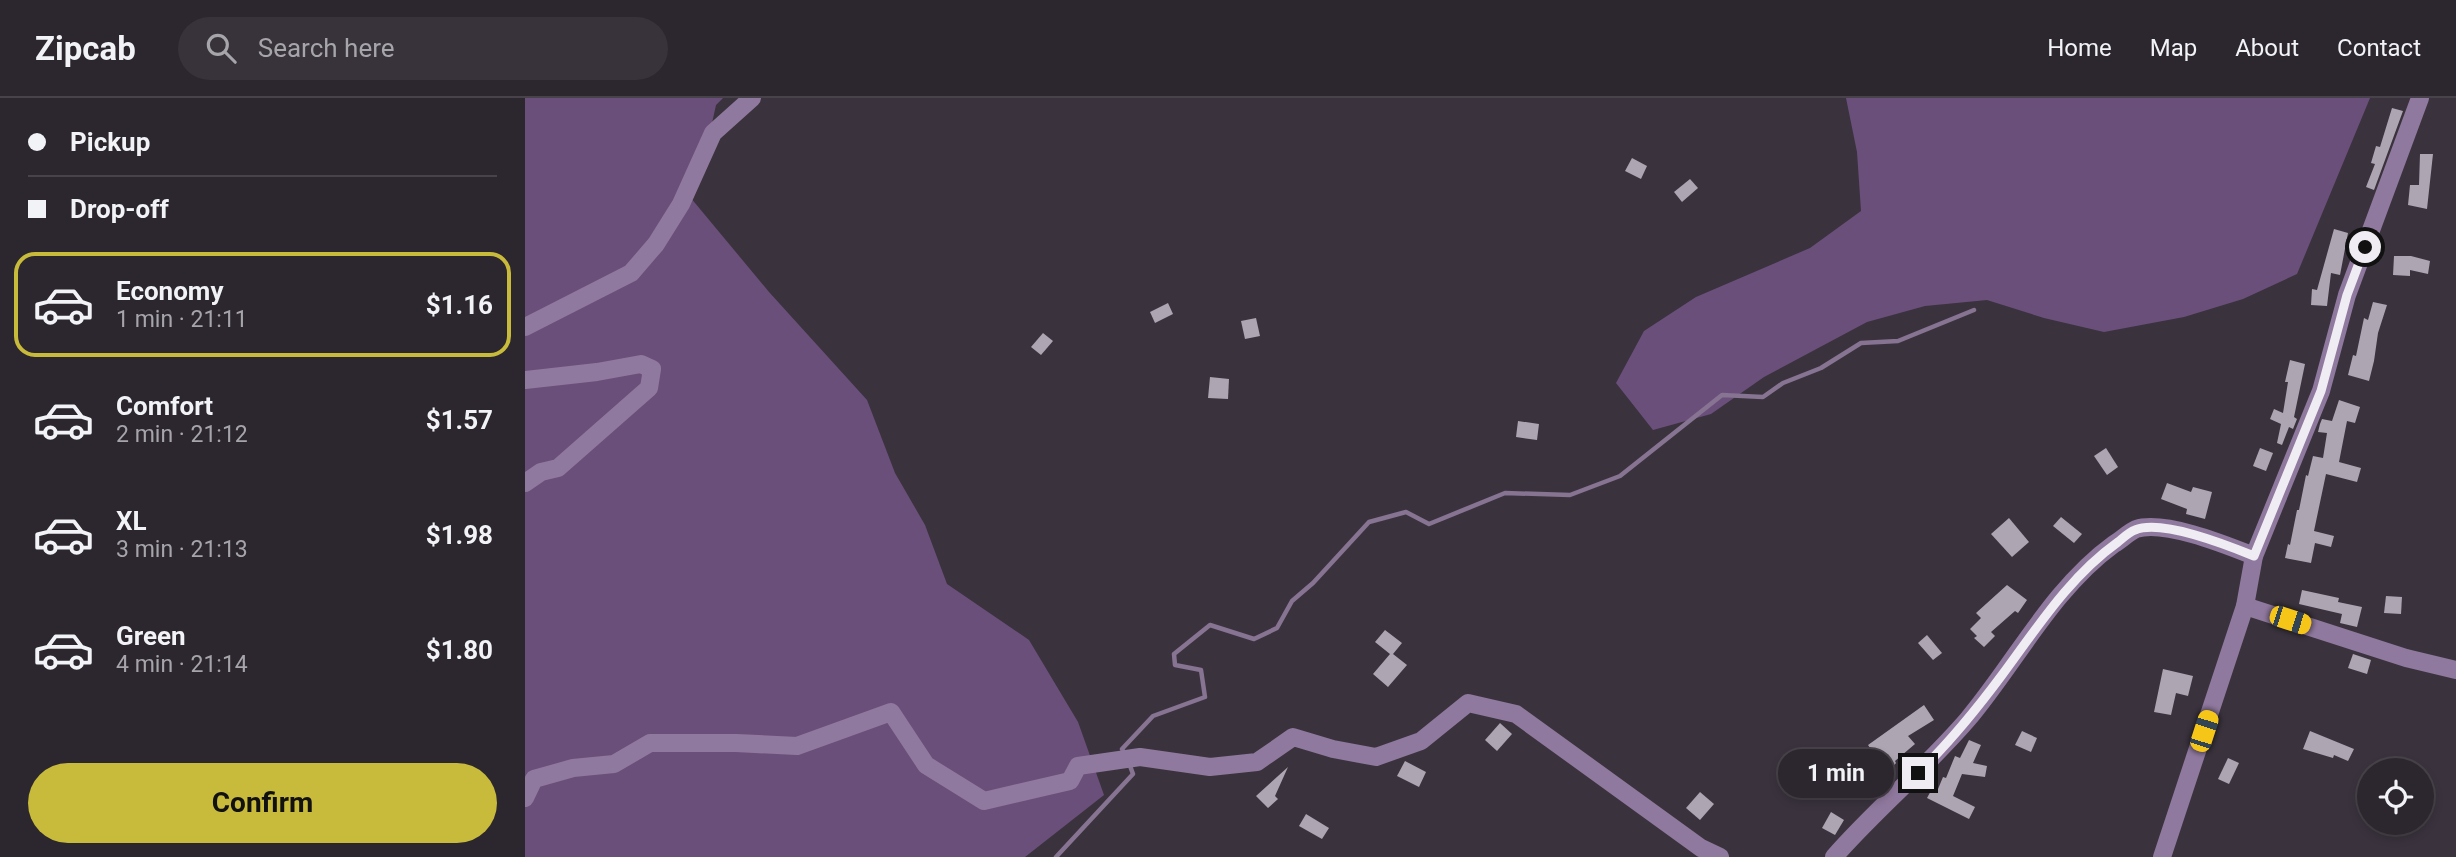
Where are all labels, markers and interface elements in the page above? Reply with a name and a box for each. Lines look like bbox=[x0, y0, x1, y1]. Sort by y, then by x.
search box bbox=[178, 17, 668, 80]
text: Zipcab bbox=[35, 29, 136, 68]
icon: search bbox=[202, 29, 240, 67]
text: Search here bbox=[258, 33, 395, 63]
text: Home bbox=[2047, 34, 2112, 62]
text: Map bbox=[2150, 34, 2197, 62]
text: About bbox=[2235, 34, 2299, 62]
text: Contact bbox=[2337, 34, 2421, 62]
text: Pickup bbox=[70, 127, 150, 157]
text: Drop-off bbox=[70, 194, 169, 224]
route start bbox=[2349, 231, 2381, 263]
icon: car bbox=[32, 273, 95, 336]
text: Economy bbox=[116, 276, 223, 306]
text: $1.16 bbox=[426, 290, 493, 320]
text: 1 min · 21:11 bbox=[116, 306, 248, 333]
icon: car bbox=[32, 388, 95, 451]
text: Comfort bbox=[116, 391, 213, 421]
text: $1.57 bbox=[426, 405, 493, 435]
text: 2 min · 21:12 bbox=[116, 421, 248, 448]
icon: car bbox=[32, 503, 95, 566]
text: XL bbox=[116, 506, 147, 536]
text: $1.98 bbox=[426, 520, 493, 550]
text: 3 min · 21:13 bbox=[116, 536, 248, 563]
car bbox=[2267, 604, 2314, 636]
icon: car bbox=[32, 618, 95, 681]
text: Green bbox=[116, 621, 186, 651]
text: $1.80 bbox=[426, 635, 493, 665]
text: 4 min · 21:14 bbox=[116, 651, 248, 678]
car bbox=[2188, 708, 2221, 754]
callout: 1 min bbox=[1778, 748, 1893, 798]
route end bbox=[1902, 757, 1934, 789]
map controls bbox=[2357, 758, 2434, 835]
button: locate bbox=[2357, 758, 2434, 835]
text: 1 min bbox=[1807, 760, 1865, 787]
button: Confirm bbox=[28, 763, 497, 843]

